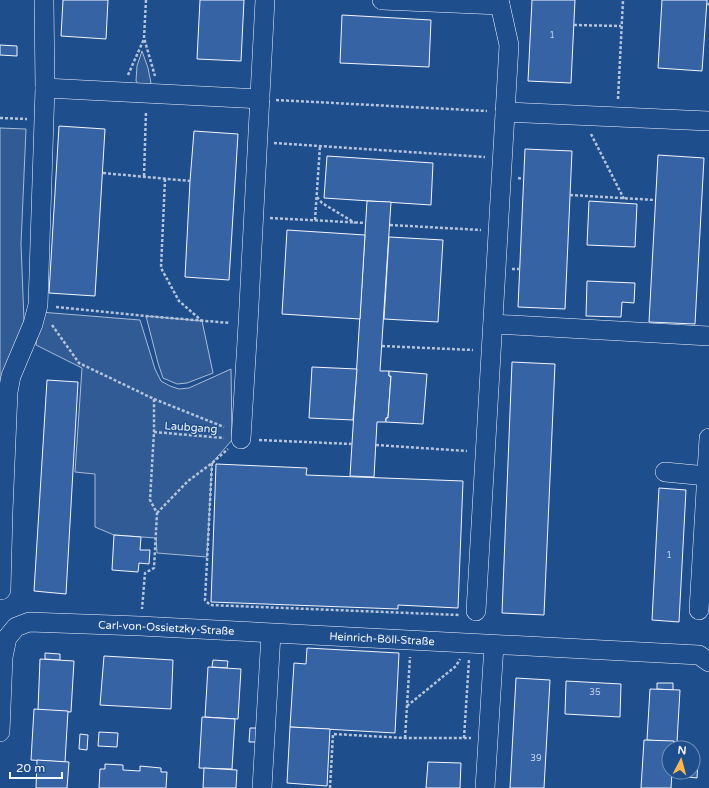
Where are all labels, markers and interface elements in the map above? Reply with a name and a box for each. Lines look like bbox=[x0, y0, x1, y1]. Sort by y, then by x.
house number: 1 bbox=[549, 30, 555, 41]
street label: Laubgang bbox=[164, 419, 218, 436]
house number: 1 bbox=[666, 550, 672, 561]
street label: Carl-von-Ossietzky-Straße bbox=[98, 618, 235, 638]
street label: Heinrich-Böll-Straße bbox=[329, 630, 435, 648]
house number: 35 bbox=[589, 687, 601, 698]
north arrow bbox=[661, 740, 701, 780]
text: N bbox=[677, 744, 687, 757]
house number: 39 bbox=[530, 753, 542, 764]
scale bar bbox=[10, 754, 62, 780]
text: 20 m bbox=[16, 761, 45, 775]

